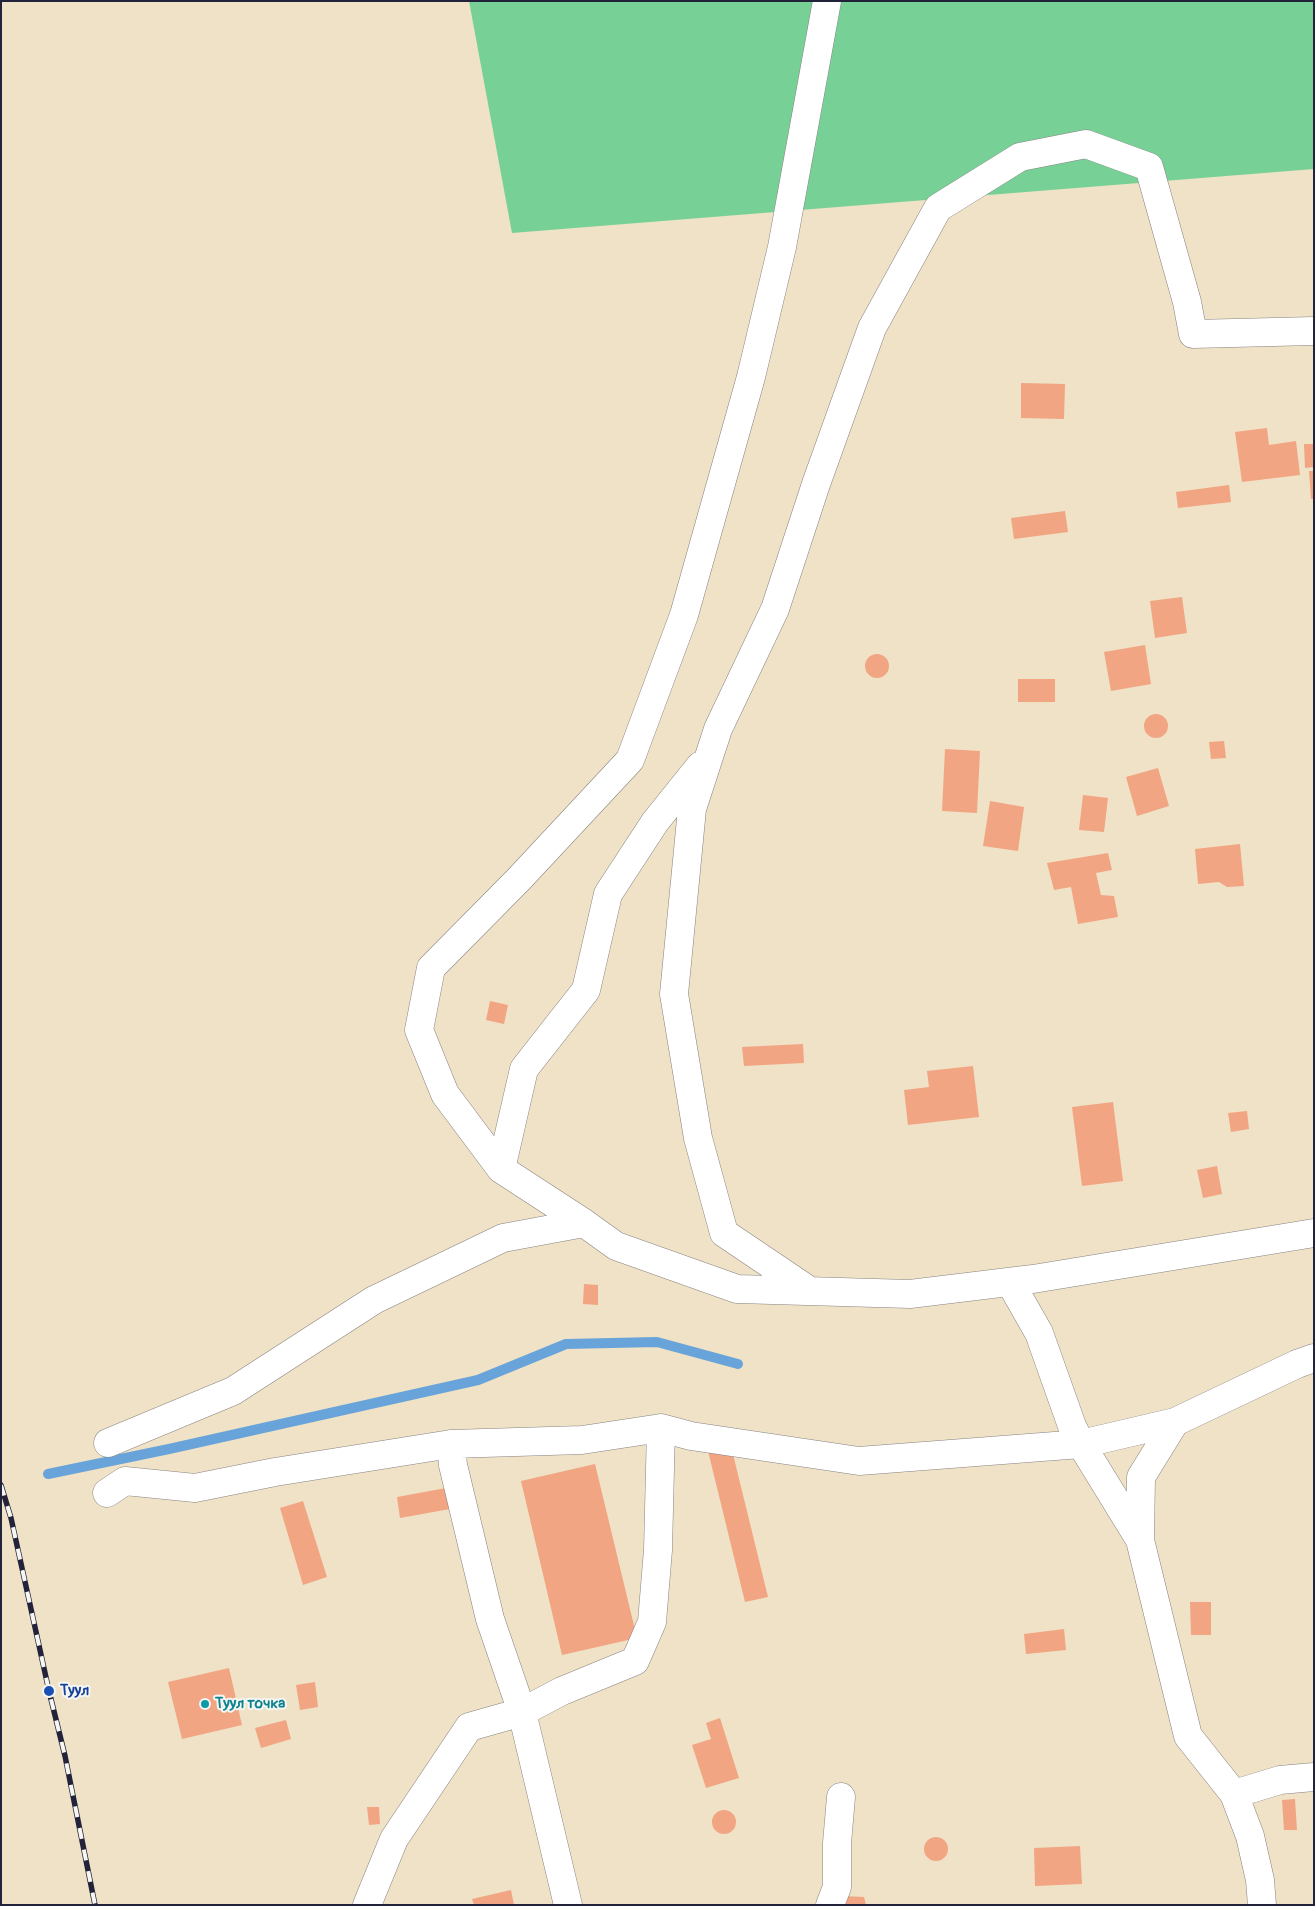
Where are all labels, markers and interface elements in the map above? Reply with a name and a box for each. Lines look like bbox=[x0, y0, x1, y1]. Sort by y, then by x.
place label: Туул bbox=[60, 1682, 89, 1700]
marker: Туул bbox=[42, 1684, 56, 1698]
place label: Туул точка bbox=[215, 1695, 285, 1713]
marker: Туул точка bbox=[199, 1698, 211, 1710]

